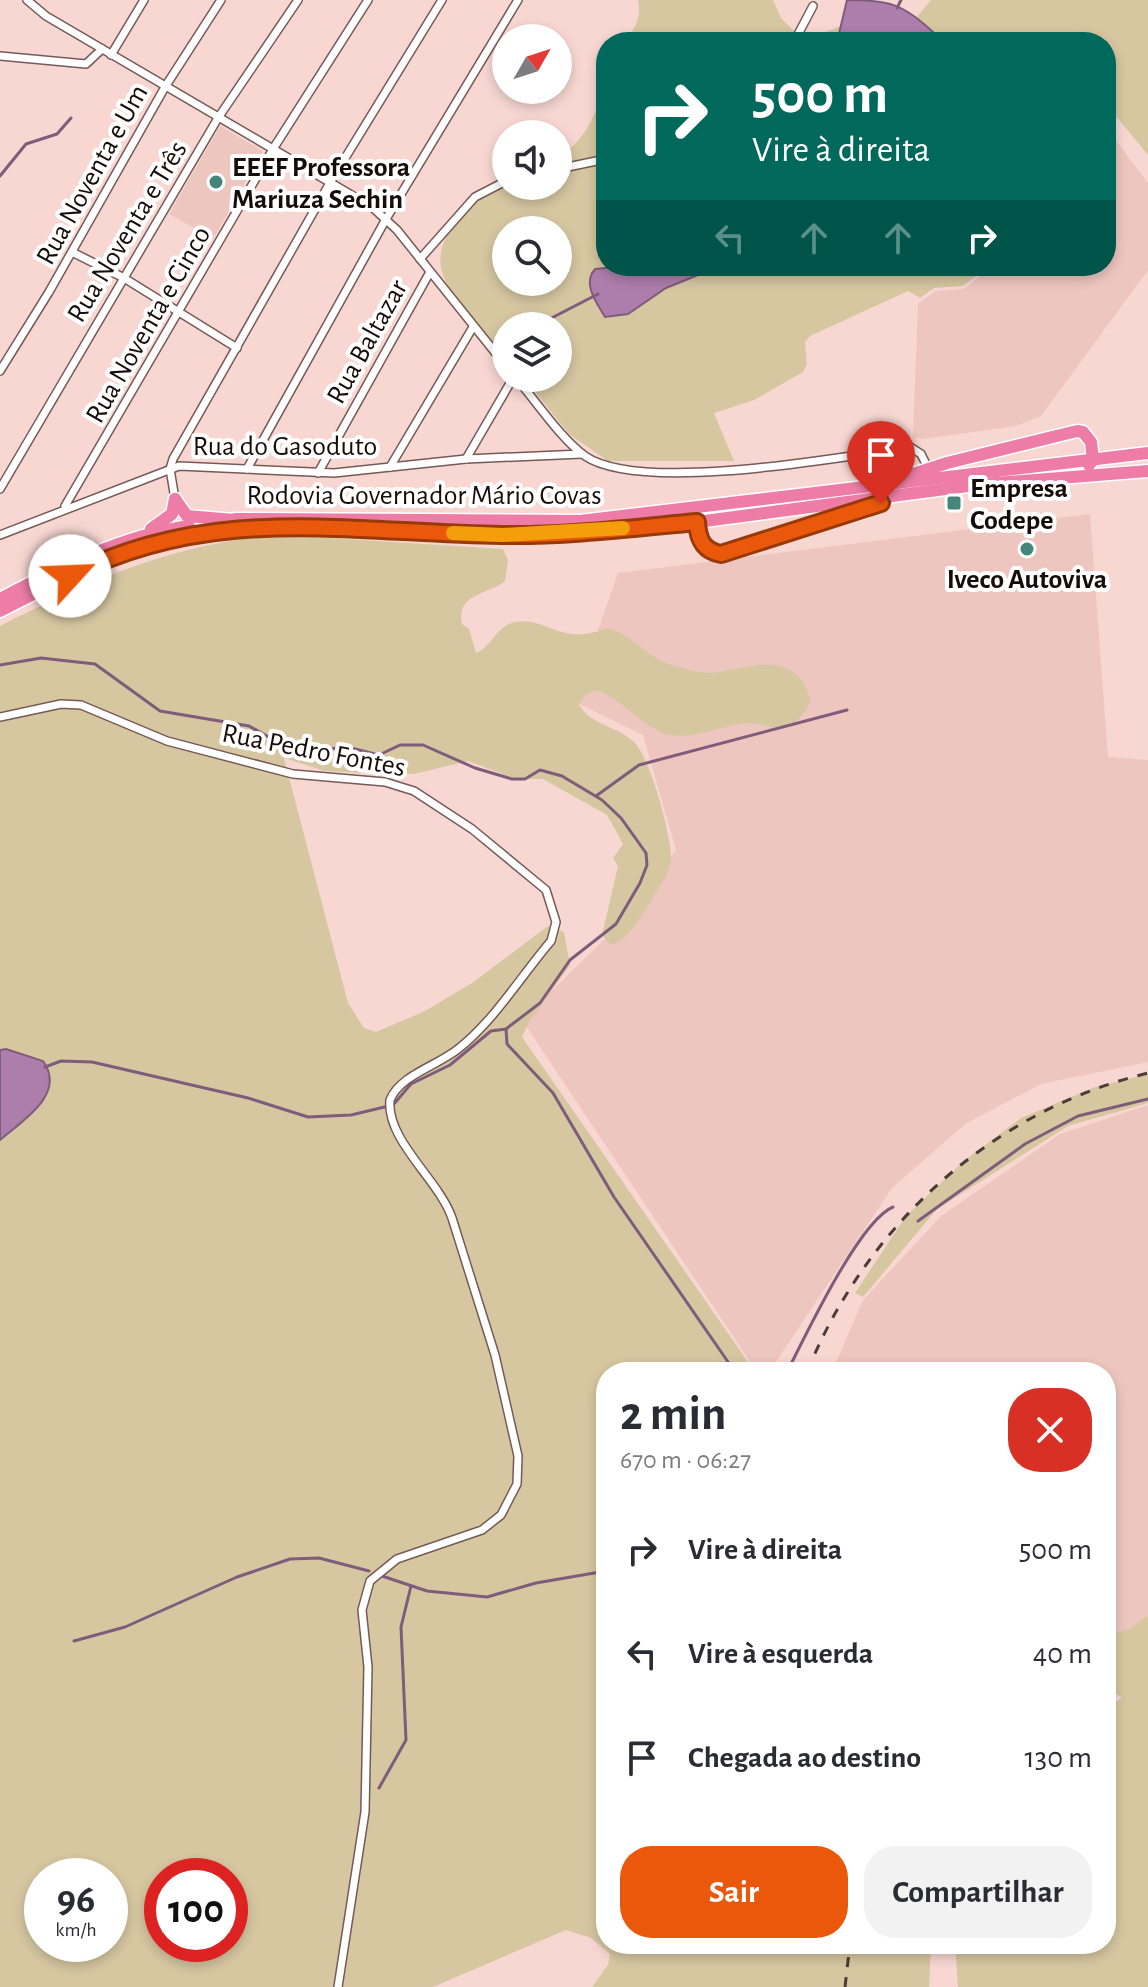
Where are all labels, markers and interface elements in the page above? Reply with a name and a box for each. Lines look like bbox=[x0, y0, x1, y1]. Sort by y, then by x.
north arrow bbox=[492, 24, 572, 104]
map controls bbox=[492, 24, 572, 392]
icon: right bbox=[620, 64, 724, 168]
text: 500 m bbox=[752, 67, 888, 123]
street label: Rua Noventa e Um bbox=[32, 80, 154, 270]
button: sound bbox=[492, 120, 572, 200]
text: Vire à direita bbox=[752, 132, 930, 168]
street label: Rua Noventa e Três bbox=[63, 137, 193, 327]
place label: EEEF Professora Mariuza Sechin bbox=[232, 154, 410, 214]
marker: EEEF Professora Mariuza Sechin bbox=[207, 173, 225, 191]
button: search bbox=[492, 216, 572, 296]
icon: left bbox=[708, 216, 752, 260]
icon: ahead bbox=[792, 216, 836, 260]
icon: ahead bbox=[876, 216, 920, 260]
icon: right bbox=[960, 216, 1004, 260]
street label: Rua Noventa e Cinco bbox=[81, 222, 216, 428]
street label: Rua Baltazar bbox=[322, 275, 413, 409]
button: layers bbox=[492, 312, 572, 392]
pin bbox=[847, 421, 915, 503]
street label: Rua do Gasoduto bbox=[193, 433, 377, 461]
icon: arrive bbox=[859, 433, 903, 477]
place label: Empresa Codepe bbox=[970, 475, 1068, 535]
street label: Rodovia Governador Mário Covas bbox=[246, 482, 602, 510]
marker: Empresa Codepe bbox=[945, 494, 963, 512]
position arrow bbox=[28, 534, 112, 618]
marker: Iveco Autoviva bbox=[1018, 540, 1036, 558]
place label: Iveco Autoviva bbox=[947, 566, 1107, 594]
street label: Rua Pedro Fontes bbox=[220, 719, 408, 782]
button: close bbox=[1008, 1388, 1092, 1472]
text: 2 min bbox=[620, 1391, 727, 1439]
text: 670 m · 06:27 bbox=[620, 1447, 751, 1473]
icon: right bbox=[620, 1528, 664, 1572]
text: Vire à direita bbox=[688, 1535, 842, 1565]
text: 500 m bbox=[1019, 1535, 1092, 1565]
icon: left bbox=[620, 1632, 664, 1676]
text: Vire à esquerda bbox=[688, 1639, 873, 1669]
text: 40 m bbox=[1033, 1639, 1092, 1669]
icon: arrive bbox=[620, 1736, 664, 1780]
text: Chegada ao destino bbox=[688, 1743, 921, 1773]
text: 130 m bbox=[1025, 1743, 1092, 1773]
button: Sair bbox=[620, 1846, 848, 1938]
button: Compartilhar bbox=[864, 1846, 1092, 1938]
speed limit sign: 100 bbox=[144, 1858, 248, 1962]
text: 96 bbox=[57, 1880, 95, 1920]
text: km/h bbox=[55, 1920, 97, 1940]

